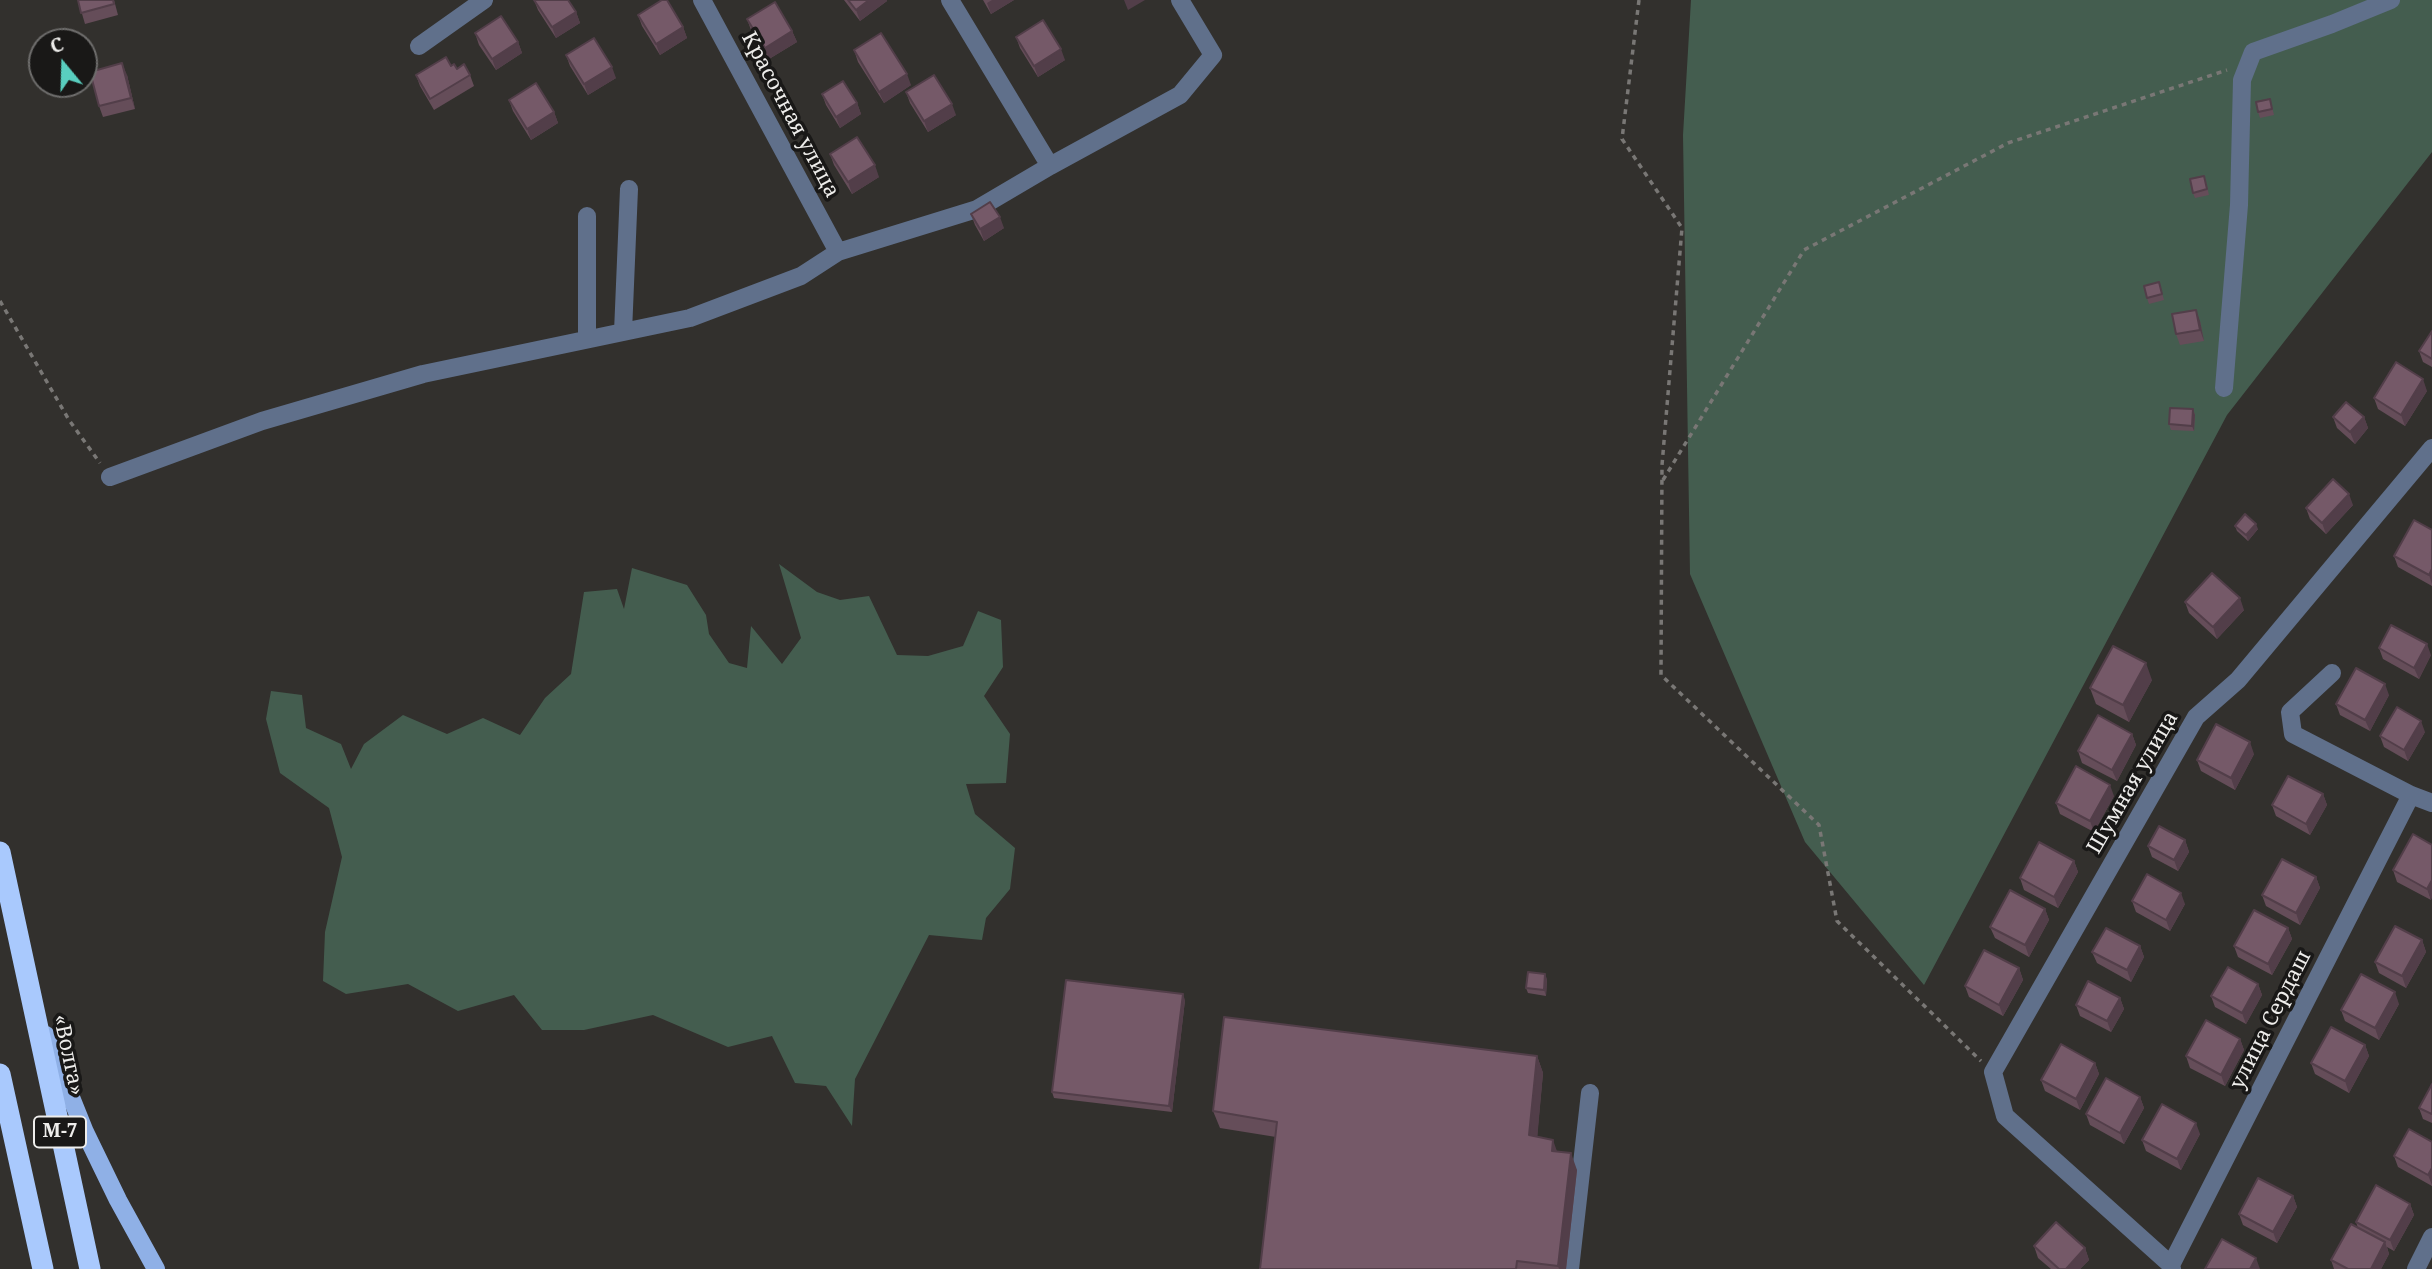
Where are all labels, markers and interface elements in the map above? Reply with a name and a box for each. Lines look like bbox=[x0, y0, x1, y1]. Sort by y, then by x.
north arrow bbox=[28, 28, 98, 98]
street label: Красочная улица bbox=[736, 28, 844, 202]
text: С bbox=[47, 31, 67, 59]
street label: Шумная улица bbox=[2082, 707, 2184, 859]
street label: улица Сердаш bbox=[2225, 946, 2317, 1094]
street label: «Волга» bbox=[47, 1012, 89, 1098]
road number: М-7 bbox=[34, 1116, 86, 1148]

